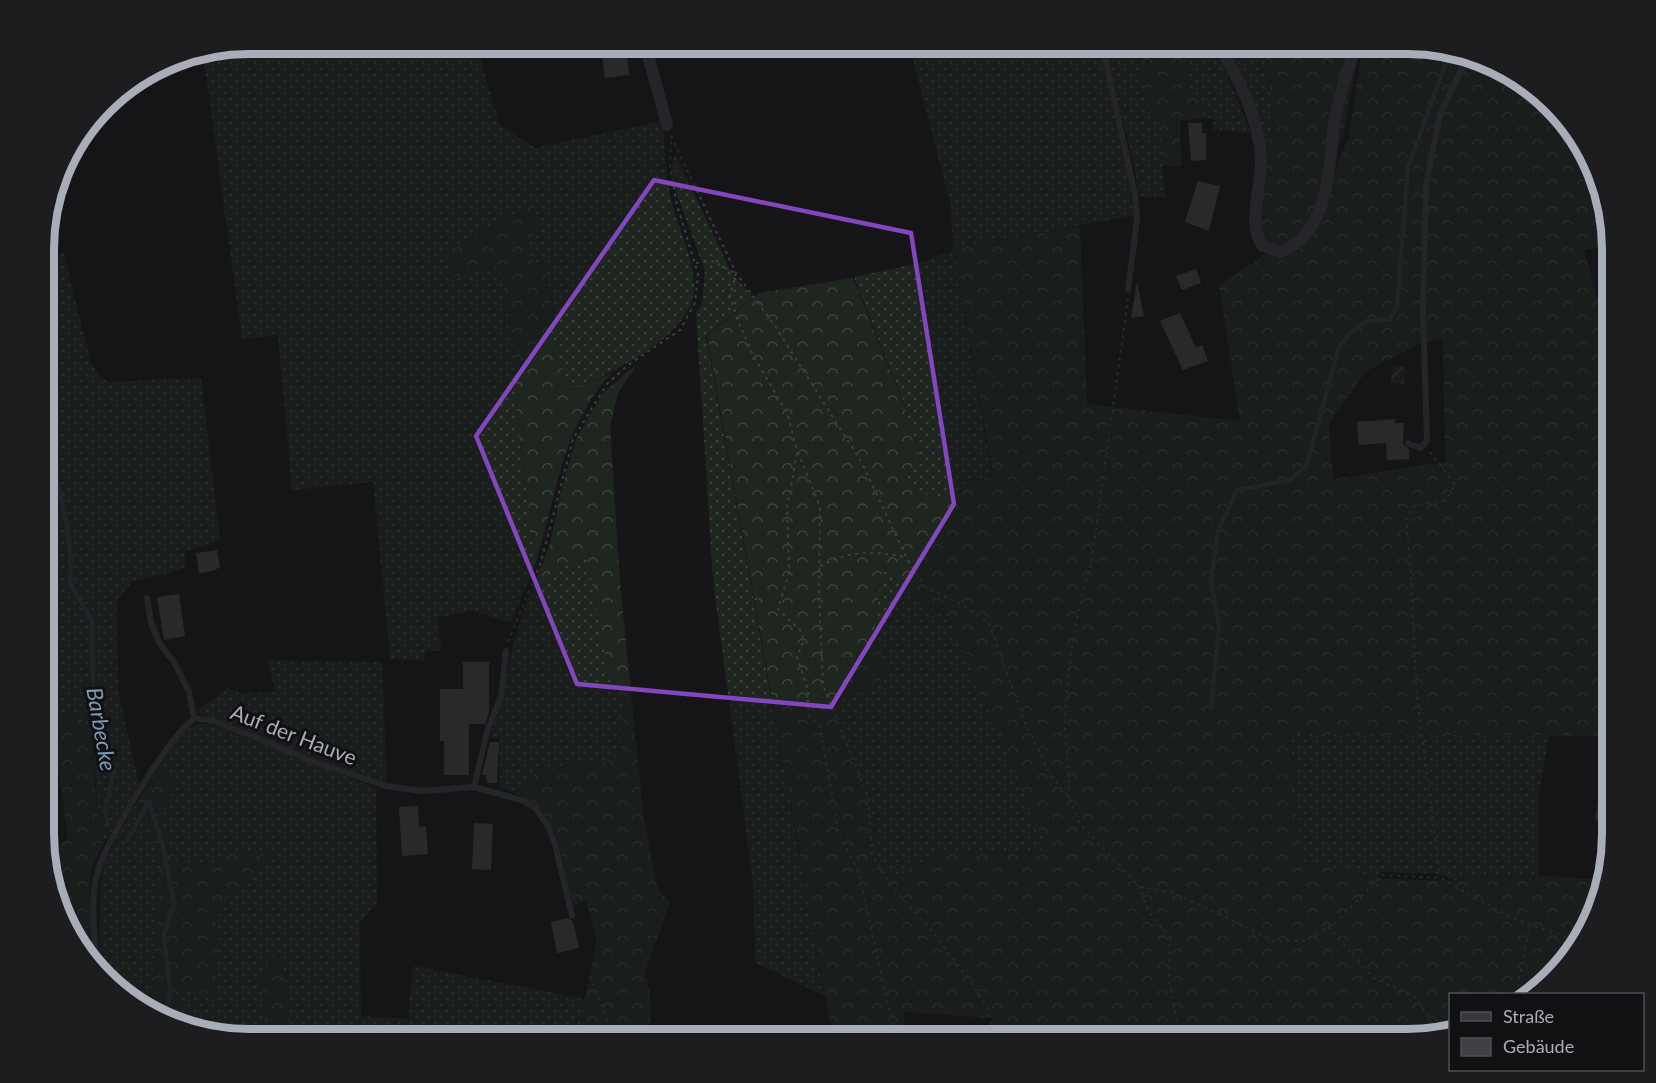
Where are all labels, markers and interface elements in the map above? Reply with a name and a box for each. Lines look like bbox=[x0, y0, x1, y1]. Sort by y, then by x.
water label: Barbecke bbox=[81, 685, 123, 773]
street label: Auf der Hauve bbox=[227, 699, 361, 769]
legend bbox=[1449, 993, 1644, 1071]
text: Straße bbox=[1503, 1005, 1554, 1027]
text: Gebäude bbox=[1503, 1035, 1574, 1057]

